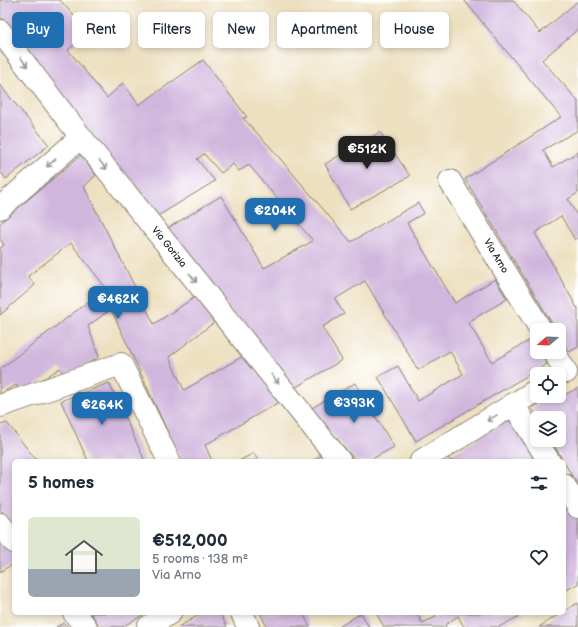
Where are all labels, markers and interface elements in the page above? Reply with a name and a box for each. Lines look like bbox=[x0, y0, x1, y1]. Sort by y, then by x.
chip: Buy bbox=[12, 12, 64, 48]
chip: Rent bbox=[72, 12, 130, 48]
chip: Filters bbox=[138, 12, 205, 48]
chip: New bbox=[213, 12, 269, 48]
chip: Apartment bbox=[277, 12, 372, 48]
chip: House bbox=[380, 12, 449, 48]
one-way arrow bbox=[19, 57, 28, 68]
pin: €512K bbox=[339, 136, 395, 170]
text: €512K bbox=[347, 141, 387, 157]
one-way arrow bbox=[46, 158, 57, 167]
one-way arrow bbox=[99, 160, 108, 171]
pin: €204K bbox=[247, 198, 303, 232]
text: €204K bbox=[254, 203, 296, 219]
street label: Via Gorizia bbox=[149, 224, 189, 270]
street label: Via Arno bbox=[481, 237, 511, 276]
one-way arrow bbox=[189, 272, 198, 283]
pin: €462K bbox=[90, 286, 146, 320]
text: €462K bbox=[97, 291, 139, 307]
north arrow bbox=[530, 323, 566, 359]
map controls bbox=[530, 323, 566, 447]
button: locate bbox=[530, 367, 566, 403]
one-way arrow bbox=[270, 374, 279, 385]
pin: €393K bbox=[326, 390, 382, 424]
pin: €264K bbox=[74, 392, 130, 426]
text: €393K bbox=[333, 395, 375, 411]
text: €264K bbox=[81, 397, 123, 413]
button: layers bbox=[530, 411, 566, 447]
one-way arrow bbox=[486, 414, 498, 422]
icon: filters bbox=[528, 472, 550, 494]
text: 5 homes bbox=[28, 473, 94, 493]
text: €512,000 bbox=[152, 531, 228, 551]
icon: home bbox=[60, 533, 108, 581]
icon: heart bbox=[528, 546, 550, 568]
text: 5 rooms · 138 m² bbox=[152, 551, 248, 567]
text: Via Arno bbox=[152, 567, 201, 583]

